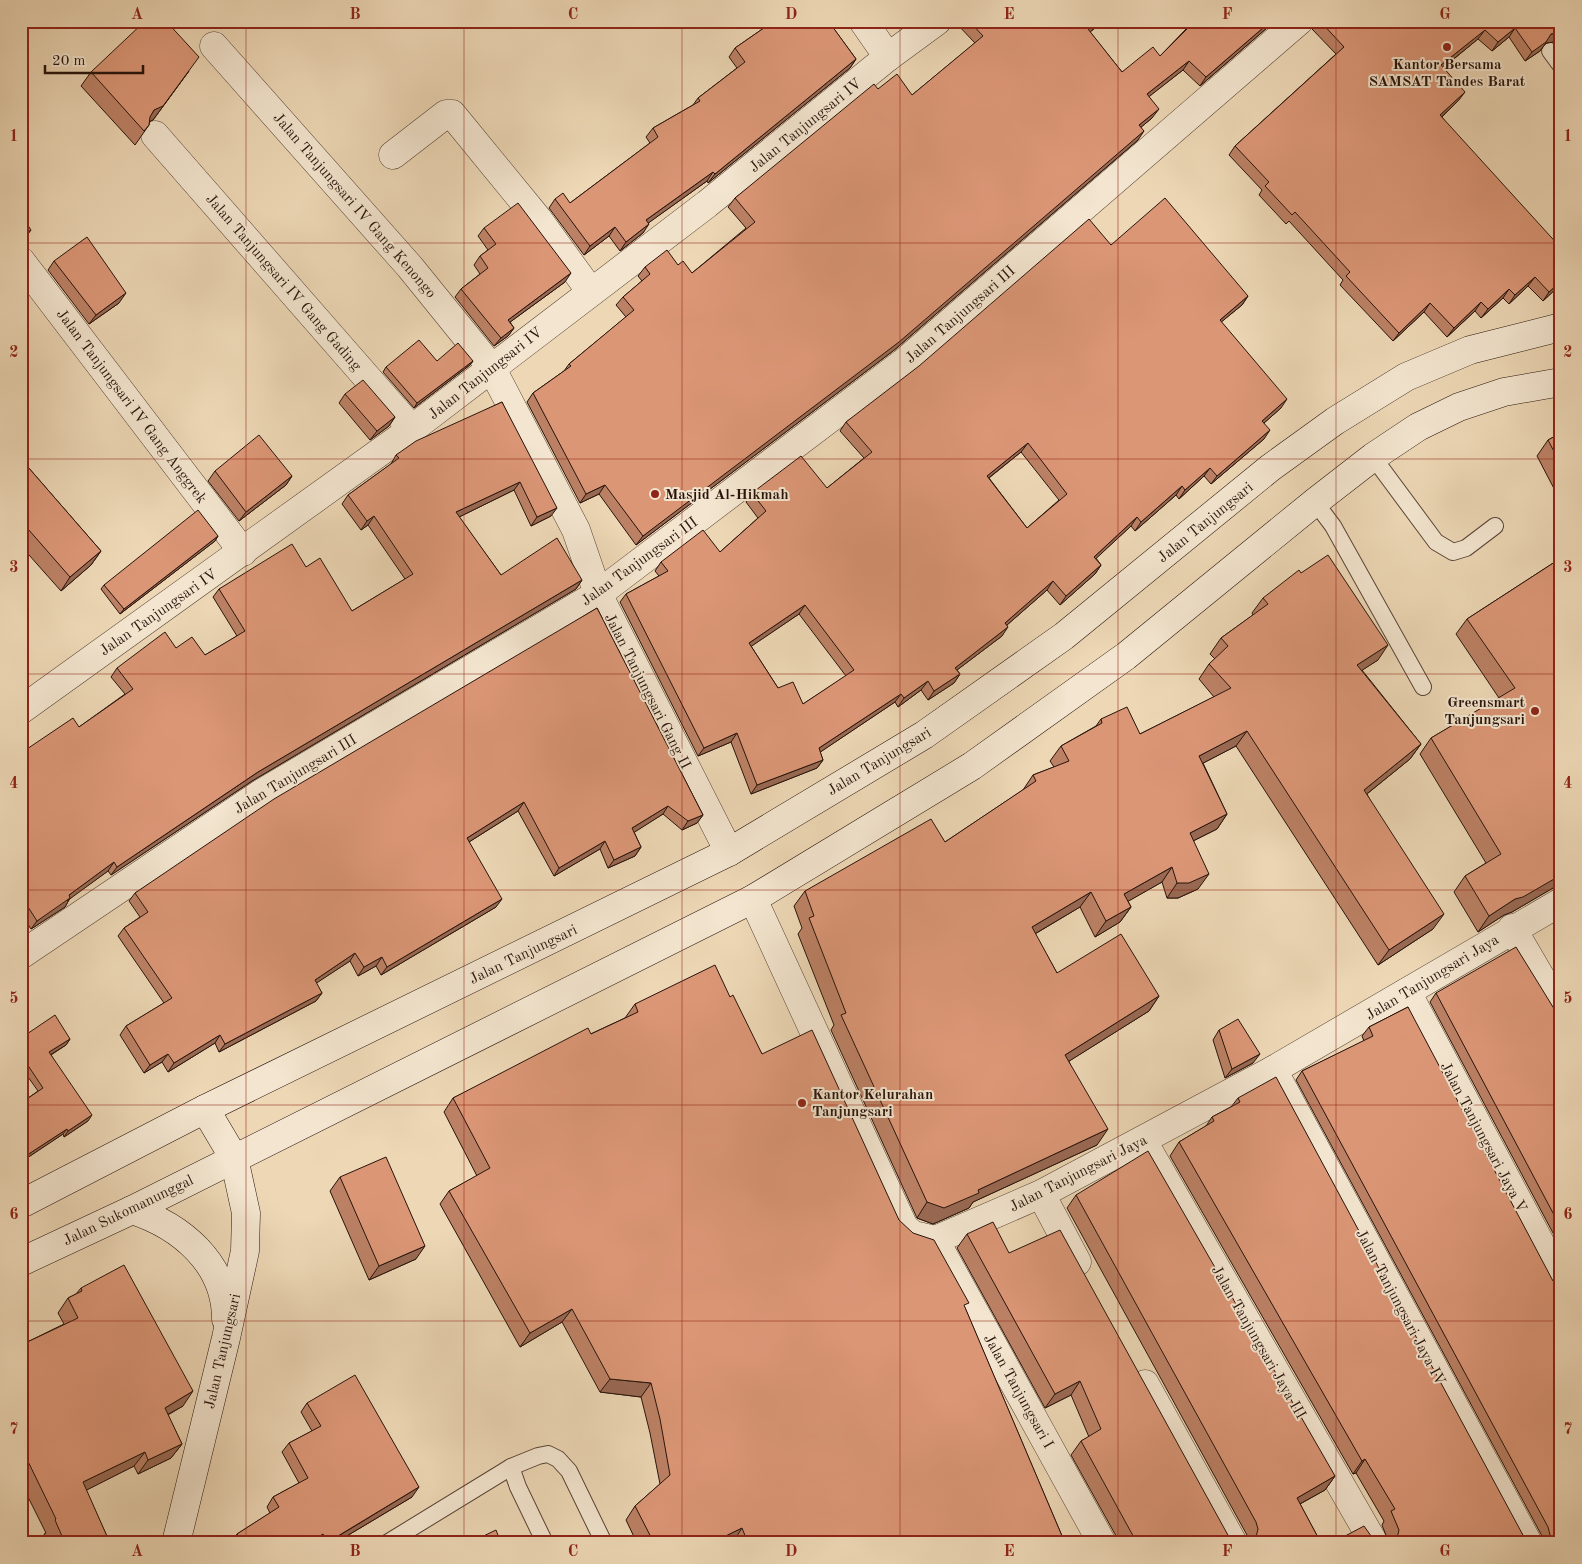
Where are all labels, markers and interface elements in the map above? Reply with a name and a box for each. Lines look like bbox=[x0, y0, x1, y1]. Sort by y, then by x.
text: A bbox=[131, 7, 143, 23]
text: B bbox=[349, 7, 361, 23]
text: C bbox=[568, 7, 578, 23]
text: D bbox=[785, 7, 797, 23]
text: E bbox=[1003, 7, 1015, 23]
text: F bbox=[1222, 7, 1233, 23]
text: G bbox=[1439, 7, 1451, 23]
marker: Kantor Bersama SAMSAT Tandes Barat bbox=[1441, 41, 1453, 53]
scale bar bbox=[45, 42, 142, 74]
text: 20 m bbox=[52, 54, 86, 69]
place label: Kantor Bersama SAMSAT Tandes Barat bbox=[1369, 58, 1526, 90]
street label: Jalan Tanjungsari IV bbox=[747, 76, 865, 176]
street label: Jalan Tanjungsari IV Gang Kenongo bbox=[270, 111, 438, 301]
text: 1 bbox=[9, 129, 19, 145]
text: 1 bbox=[1563, 129, 1573, 145]
street label: Jalan Tanjungsari IV Gang Gading bbox=[202, 192, 364, 374]
street label: Jalan Tanjungsari III bbox=[903, 264, 1019, 367]
street label: Jalan Tanjungsari IV Gang Anggrek bbox=[53, 307, 209, 507]
street label: Jalan Tanjungsari IV bbox=[426, 325, 546, 423]
text: 2 bbox=[9, 345, 19, 361]
text: 2 bbox=[1563, 345, 1573, 361]
street label: Jalan Tanjungsari bbox=[1155, 480, 1256, 566]
marker: Masjid Al-Hikmah bbox=[649, 488, 661, 500]
place label: Masjid Al-Hikmah bbox=[665, 488, 789, 503]
street label: Jalan Tanjungsari III bbox=[579, 515, 701, 609]
text: 3 bbox=[9, 560, 19, 576]
text: 3 bbox=[1563, 560, 1573, 576]
street label: Jalan Tanjungsari IV bbox=[97, 567, 221, 659]
street label: Jalan Tanjungsari Gang II bbox=[601, 611, 693, 772]
place label: Greensmart Tanjungsari bbox=[1444, 696, 1526, 728]
marker: Greensmart Tanjungsari bbox=[1529, 705, 1541, 717]
street label: Jalan Tanjungsari bbox=[825, 726, 934, 799]
street label: Jalan Tanjungsari III bbox=[232, 733, 360, 818]
text: 4 bbox=[9, 776, 19, 792]
text: 4 bbox=[1563, 776, 1573, 792]
street label: Jalan Tanjungsari bbox=[467, 923, 580, 988]
street label: Jalan Tanjungsari Jaya bbox=[1364, 932, 1502, 1024]
text: 5 bbox=[9, 991, 19, 1007]
text: 5 bbox=[1563, 991, 1573, 1007]
street label: Jalan Tanjungsari Jaya V bbox=[1437, 1060, 1529, 1216]
place label: Kantor Kelurahan Tanjungsari bbox=[812, 1088, 933, 1120]
marker: Kantor Kelurahan Tanjungsari bbox=[796, 1097, 808, 1109]
street label: Jalan Tanjungsari Jaya bbox=[1007, 1133, 1150, 1216]
street label: Jalan Sukomanunggal bbox=[61, 1173, 196, 1249]
text: 6 bbox=[9, 1207, 19, 1223]
text: 6 bbox=[1563, 1207, 1573, 1223]
street label: Jalan Tanjungsari Jaya IV bbox=[1352, 1227, 1447, 1388]
street label: Jalan Tanjungsari Jaya III bbox=[1208, 1264, 1308, 1422]
street label: Jalan Tanjungsari bbox=[203, 1292, 244, 1410]
street label: Jalan Tanjungsari I bbox=[980, 1332, 1055, 1451]
text: 7 bbox=[9, 1422, 19, 1438]
text: 7 bbox=[1563, 1422, 1573, 1438]
text: A bbox=[131, 1544, 143, 1560]
text: B bbox=[349, 1544, 361, 1560]
text: C bbox=[568, 1544, 578, 1560]
text: D bbox=[785, 1544, 797, 1560]
text: E bbox=[1003, 1544, 1015, 1560]
text: F bbox=[1222, 1544, 1233, 1560]
text: G bbox=[1439, 1544, 1451, 1560]

